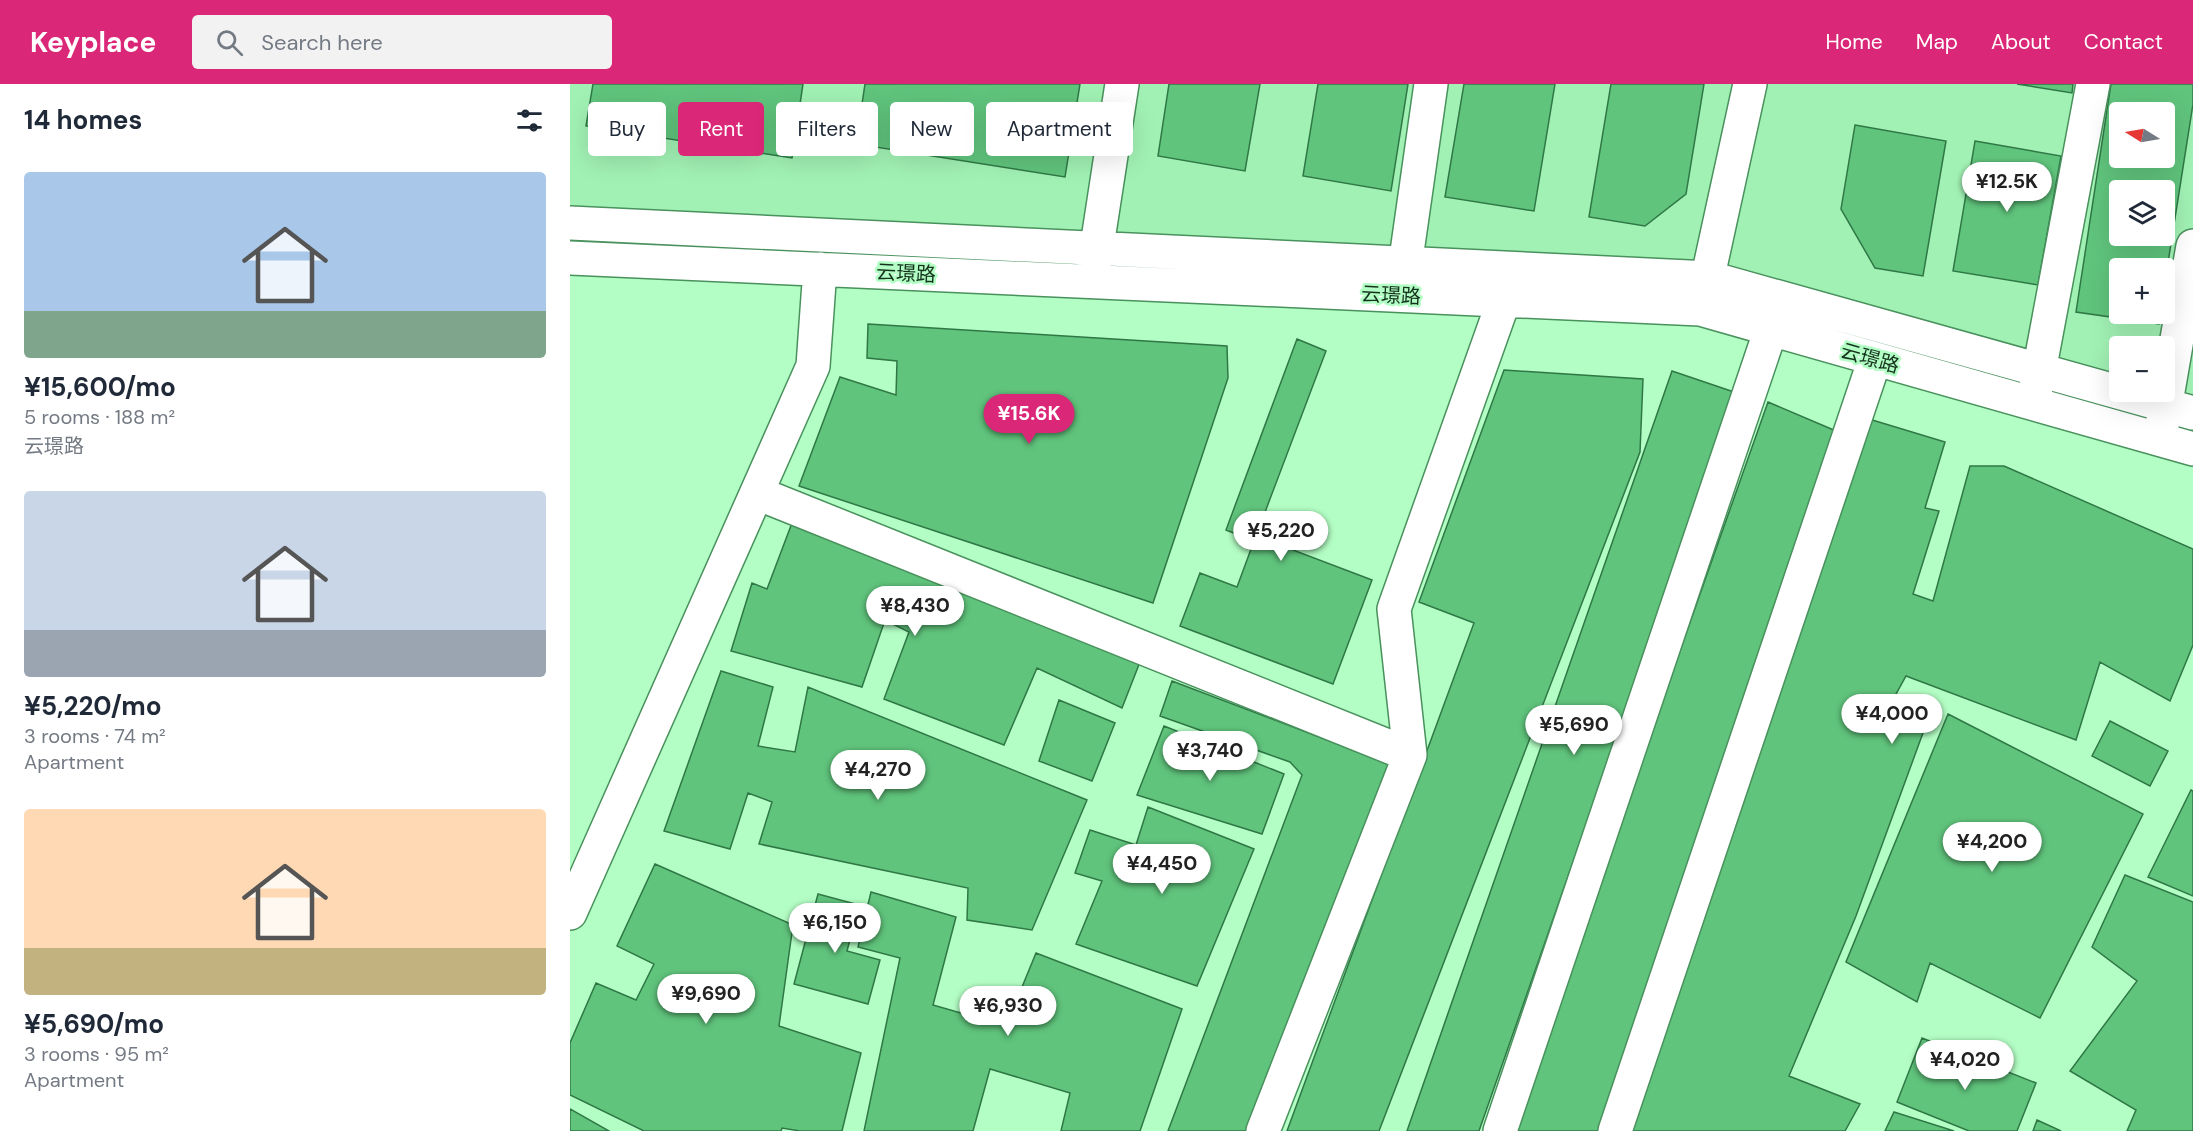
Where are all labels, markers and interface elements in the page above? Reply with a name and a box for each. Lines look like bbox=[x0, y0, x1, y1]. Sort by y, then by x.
search box bbox=[192, 15, 612, 69]
text: Keyplace bbox=[30, 24, 156, 61]
icon: search bbox=[213, 26, 246, 59]
text: Search here bbox=[261, 28, 383, 57]
text: Home bbox=[1825, 28, 1883, 56]
text: Map bbox=[1916, 28, 1958, 56]
text: About bbox=[1991, 28, 2051, 56]
text: Contact bbox=[2084, 28, 2163, 56]
chip: Buy bbox=[588, 102, 666, 156]
chip: Rent bbox=[678, 102, 764, 156]
chip: Filters bbox=[776, 102, 878, 156]
chip: New bbox=[890, 102, 974, 156]
chip: Apartment bbox=[986, 102, 1133, 156]
north arrow bbox=[2109, 102, 2175, 168]
map controls bbox=[2109, 102, 2175, 402]
text: 14 homes bbox=[24, 103, 142, 137]
icon: filters bbox=[513, 104, 546, 137]
pin: ¥12.5K bbox=[1958, 162, 2056, 213]
text: ¥12.5K bbox=[1976, 168, 2038, 194]
button: layers bbox=[2109, 180, 2175, 246]
icon: home bbox=[231, 211, 339, 319]
street label: 云璟路 bbox=[875, 258, 937, 288]
button: + bbox=[2109, 258, 2175, 324]
street label: 云璟路 bbox=[1360, 280, 1422, 310]
button: − bbox=[2109, 336, 2175, 402]
street label: 云璟路 bbox=[1838, 337, 1902, 379]
text: ¥15,600/mo bbox=[24, 370, 176, 404]
pin: ¥15.6K bbox=[980, 394, 1078, 445]
text: ¥15.6K bbox=[998, 400, 1060, 426]
text: 5 rooms · 188 m² bbox=[24, 404, 175, 430]
text: 云璟路 bbox=[24, 433, 84, 459]
pin: ¥5,220 bbox=[1232, 511, 1330, 562]
text: ¥5,220 bbox=[1247, 517, 1315, 543]
icon: home bbox=[231, 530, 339, 638]
pin: ¥8,430 bbox=[866, 586, 964, 637]
text: ¥8,430 bbox=[880, 592, 950, 618]
text: ¥5,220/mo bbox=[24, 689, 162, 723]
pin: ¥4,000 bbox=[1843, 694, 1941, 745]
text: ¥4,000 bbox=[1855, 700, 1929, 726]
pin: ¥5,690 bbox=[1525, 705, 1623, 756]
text: ¥5,690 bbox=[1539, 711, 1609, 737]
text: 3 rooms · 74 m² bbox=[24, 723, 166, 749]
pin: ¥3,740 bbox=[1161, 731, 1259, 782]
text: ¥3,740 bbox=[1177, 737, 1243, 763]
text: Apartment bbox=[24, 749, 124, 775]
pin: ¥4,270 bbox=[829, 750, 927, 801]
text: ¥4,270 bbox=[844, 756, 912, 782]
pin: ¥4,200 bbox=[1943, 822, 2041, 873]
text: ¥4,200 bbox=[1957, 828, 2027, 854]
pin: ¥4,450 bbox=[1113, 844, 1211, 895]
icon: home bbox=[231, 848, 339, 956]
text: ¥4,450 bbox=[1127, 850, 1197, 876]
pin: ¥6,150 bbox=[786, 903, 884, 954]
text: ¥6,150 bbox=[803, 909, 867, 935]
pin: ¥9,690 bbox=[657, 974, 755, 1025]
text: ¥9,690 bbox=[671, 980, 741, 1006]
pin: ¥6,930 bbox=[959, 986, 1057, 1037]
text: ¥6,930 bbox=[973, 992, 1043, 1018]
text: ¥5,690/mo bbox=[24, 1007, 164, 1041]
pin: ¥4,020 bbox=[1916, 1040, 2014, 1091]
text: 3 rooms · 95 m² bbox=[24, 1041, 169, 1067]
text: ¥4,020 bbox=[1930, 1046, 2000, 1072]
text: Apartment bbox=[24, 1067, 124, 1093]

